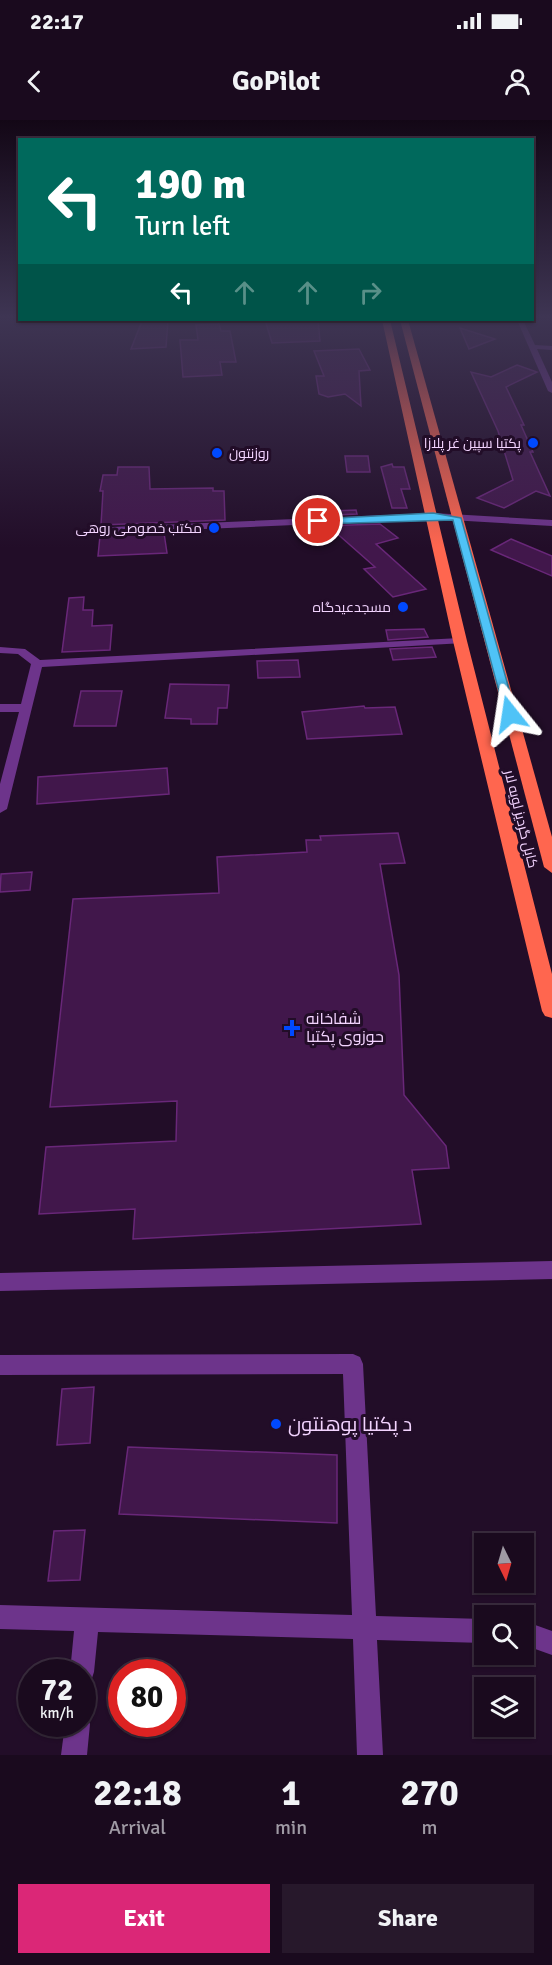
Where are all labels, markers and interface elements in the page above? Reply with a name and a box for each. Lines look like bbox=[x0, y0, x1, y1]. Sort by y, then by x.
text: 22:17 bbox=[30, 8, 84, 35]
icon: back bbox=[18, 65, 51, 98]
text: GoPilot bbox=[232, 65, 320, 98]
icon: person bbox=[501, 65, 534, 98]
text: 190 m bbox=[135, 159, 246, 210]
icon: left bbox=[36, 162, 114, 240]
text: Turn left bbox=[135, 210, 230, 243]
icon: left bbox=[165, 276, 198, 309]
icon: ahead bbox=[228, 276, 261, 309]
icon: ahead bbox=[291, 276, 324, 309]
icon: right bbox=[354, 276, 387, 309]
place label: پکتیا سپین غر پلازا bbox=[424, 435, 521, 453]
marker: پکتیا سپین غر پلازا bbox=[526, 436, 540, 450]
place label: روزنتون bbox=[229, 445, 269, 462]
marker: روزنتون bbox=[210, 446, 224, 460]
pin bbox=[292, 495, 343, 546]
icon: arrive bbox=[301, 504, 334, 537]
place label: مکتب خصوصی روهی bbox=[76, 520, 202, 537]
marker: مکتب خصوصی روهی bbox=[207, 521, 221, 535]
place label: مسجدعیدگاه bbox=[312, 599, 391, 616]
marker: مسجدعیدگاه bbox=[396, 600, 410, 614]
position arrow bbox=[478, 682, 542, 746]
street label: کابل گردیز لویه لار bbox=[500, 767, 541, 870]
place label: شفاخانه حوزوی پکتبا bbox=[306, 1009, 384, 1048]
marker: شفاخانه حوزوی پکتبا bbox=[283, 1019, 301, 1037]
place label: د پکتیا پوهنتون bbox=[288, 1412, 412, 1437]
marker: د پکتیا پوهنتون bbox=[269, 1417, 283, 1431]
north arrow bbox=[474, 1533, 534, 1593]
map controls bbox=[474, 1533, 534, 1737]
button: search bbox=[474, 1605, 534, 1665]
speed limit sign: 80 bbox=[108, 1659, 186, 1737]
text: 72 bbox=[41, 1672, 73, 1709]
button: layers bbox=[474, 1677, 534, 1737]
text: km/h bbox=[40, 1704, 74, 1722]
text: 22:18 bbox=[93, 1771, 182, 1816]
text: 1 bbox=[281, 1771, 301, 1816]
text: 270 bbox=[400, 1771, 459, 1816]
text: Arrival bbox=[109, 1815, 166, 1840]
text: min bbox=[275, 1815, 307, 1840]
text: m bbox=[422, 1815, 438, 1840]
button: Exit bbox=[18, 1884, 270, 1953]
button: Share bbox=[282, 1884, 534, 1953]

